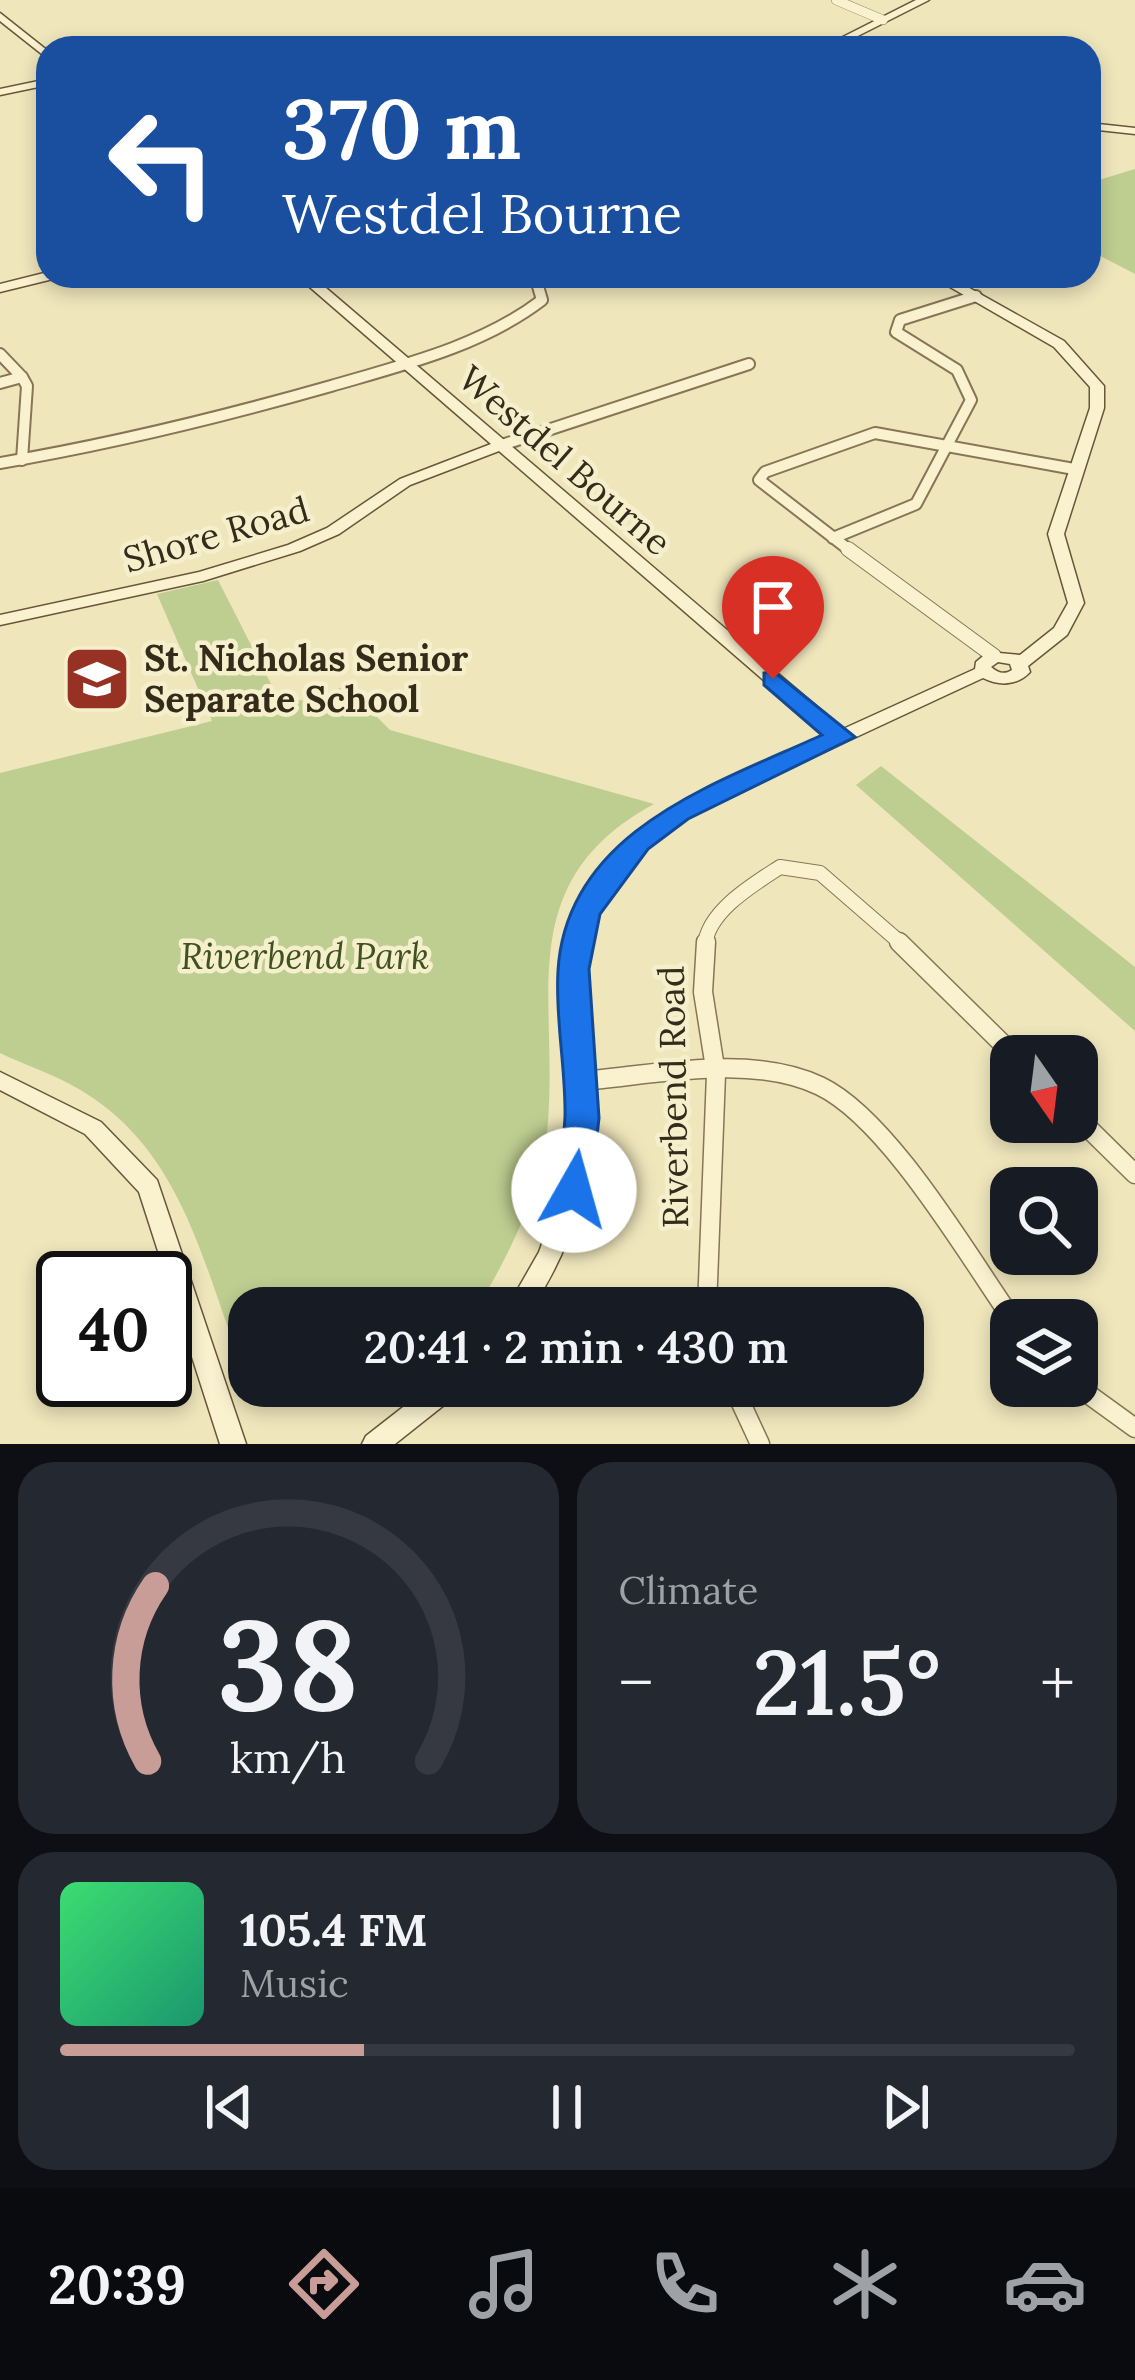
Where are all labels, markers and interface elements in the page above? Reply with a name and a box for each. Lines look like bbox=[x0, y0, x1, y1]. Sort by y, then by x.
text: 370 m bbox=[282, 74, 521, 182]
icon: left bbox=[84, 84, 240, 240]
text: Westdel Bourne bbox=[282, 179, 682, 248]
street label: Westdel Bourne bbox=[449, 355, 681, 565]
street label: Shore Road bbox=[118, 486, 314, 582]
pin bbox=[722, 556, 824, 679]
icon: arrive bbox=[740, 574, 806, 640]
place label: St. Nicholas Senior Separate School bbox=[144, 635, 469, 722]
school or university icon: St. Nicholas Senior Separate School bbox=[62, 644, 132, 714]
park label: Riverbend Park bbox=[180, 933, 430, 979]
street label: Riverbend Road bbox=[648, 965, 698, 1229]
north arrow bbox=[990, 1035, 1098, 1143]
map controls bbox=[990, 1035, 1098, 1407]
position arrow bbox=[511, 1127, 637, 1253]
button: search bbox=[990, 1167, 1098, 1275]
speed limit sign: 40 bbox=[36, 1251, 192, 1407]
button: layers bbox=[990, 1299, 1098, 1407]
text: 20:41 · 2 min · 430 m bbox=[364, 1318, 788, 1375]
text: Climate bbox=[619, 1565, 758, 1615]
text: 38 bbox=[218, 1584, 359, 1744]
text: 21.5° bbox=[752, 1624, 941, 1740]
text: − bbox=[619, 1640, 653, 1724]
text: + bbox=[1040, 1640, 1075, 1724]
text: km/h bbox=[230, 1730, 346, 1785]
text: 105.4 FM bbox=[240, 1901, 428, 1958]
text: Music bbox=[240, 1958, 349, 2008]
icon: previous bbox=[196, 2074, 262, 2140]
icon: pause bbox=[534, 2074, 600, 2140]
icon: next bbox=[873, 2074, 939, 2140]
icon: directions bbox=[282, 2242, 366, 2326]
icon: music bbox=[462, 2242, 546, 2326]
icon: phone bbox=[643, 2242, 727, 2326]
icon: climate bbox=[823, 2242, 907, 2326]
icon: car bbox=[1003, 2242, 1087, 2326]
text: 20:39 bbox=[48, 2250, 186, 2319]

